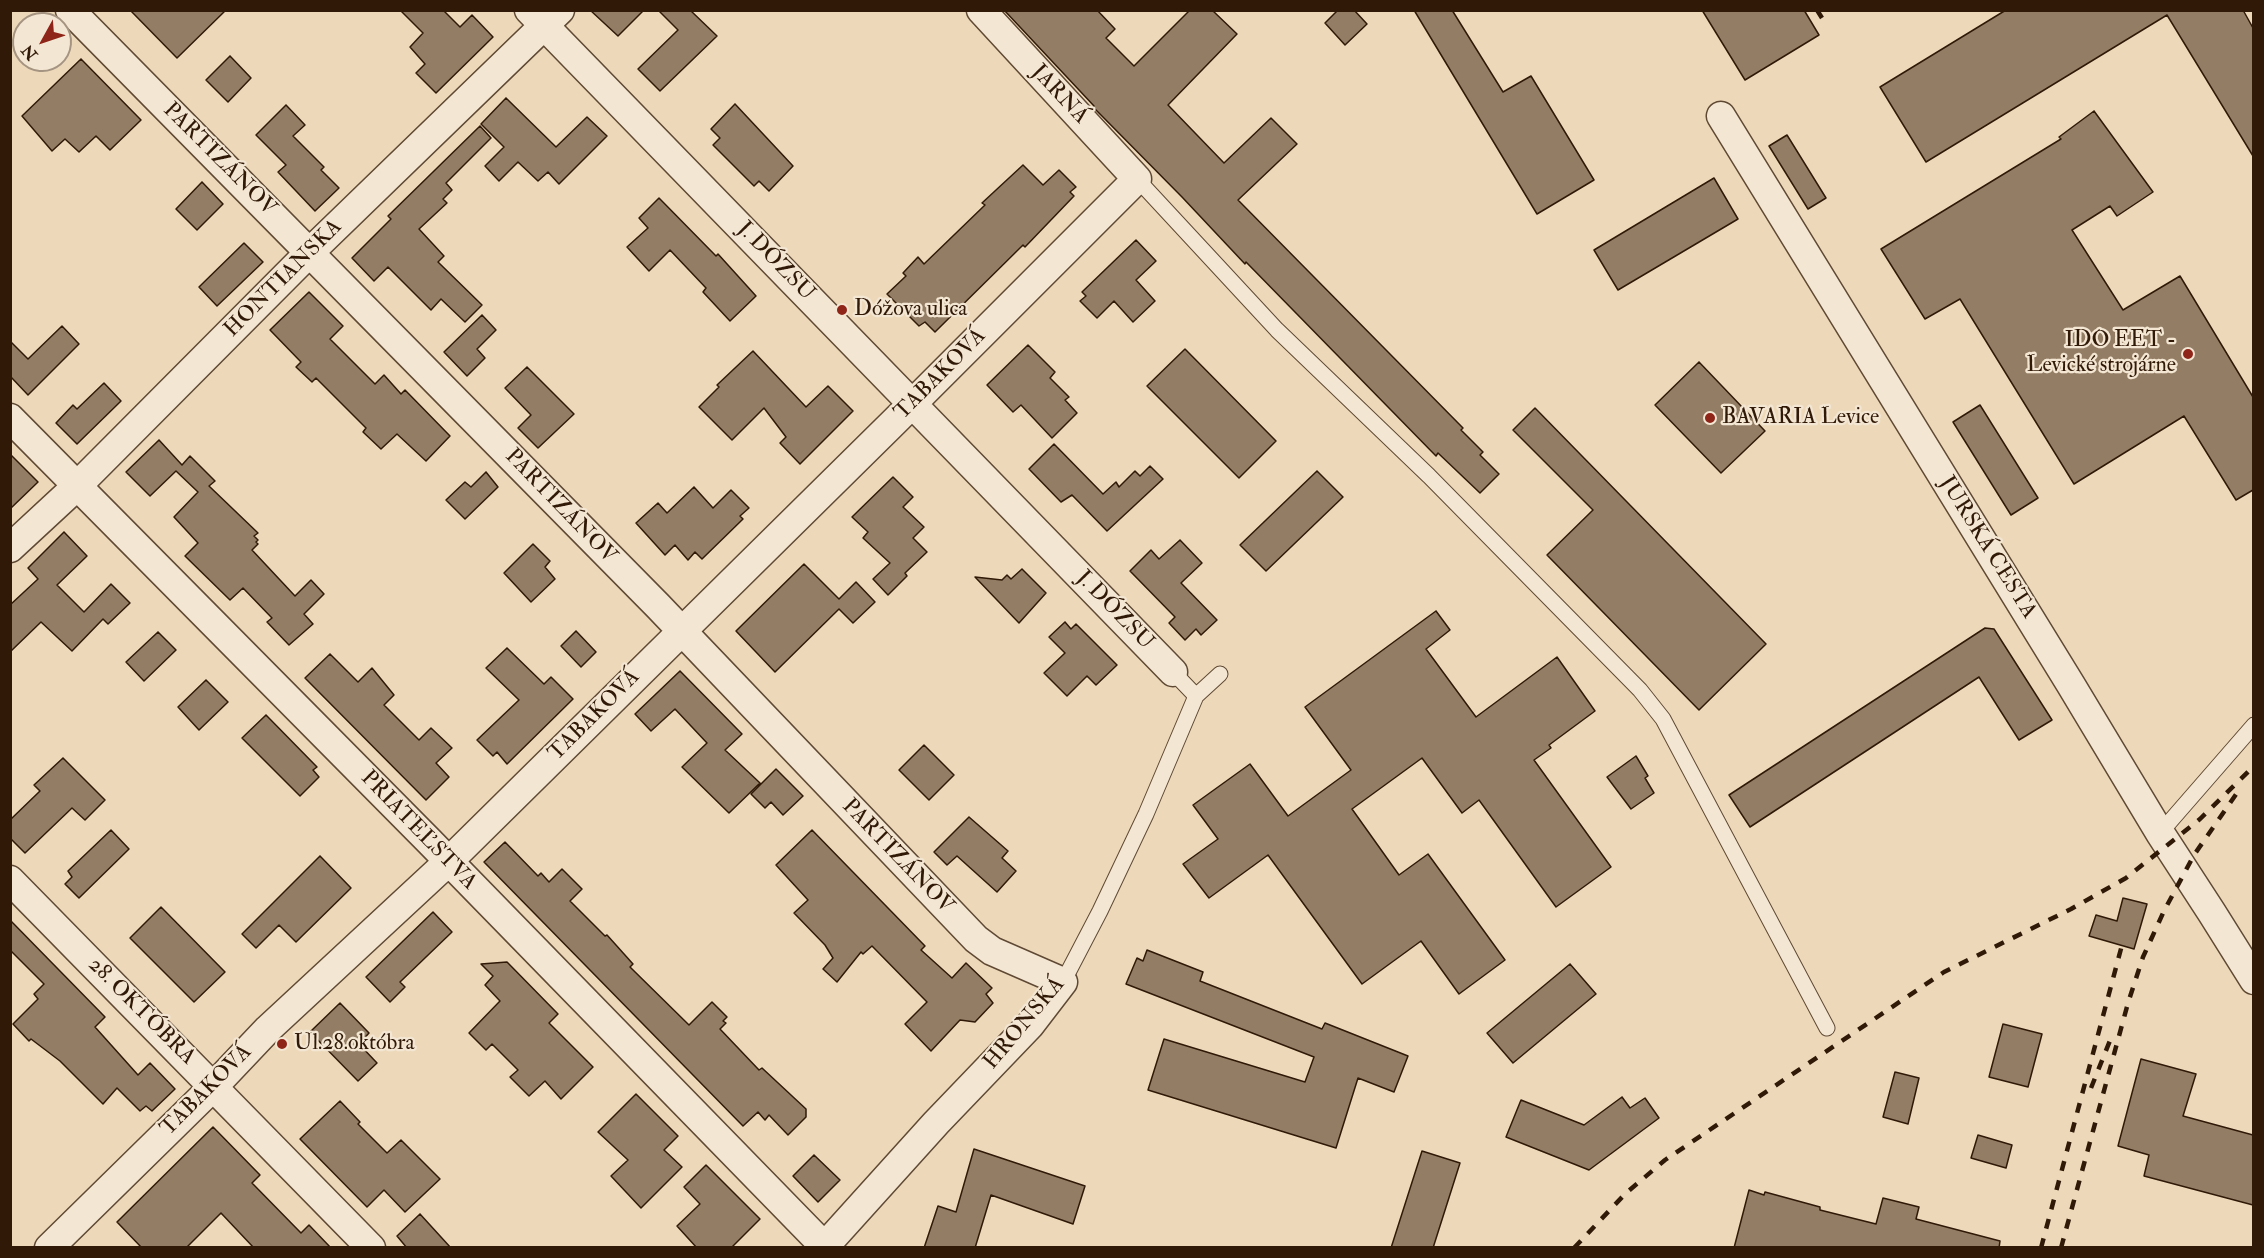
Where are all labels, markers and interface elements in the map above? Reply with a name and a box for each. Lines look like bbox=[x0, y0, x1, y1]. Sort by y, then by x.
north arrow bbox=[12, 12, 72, 72]
text: N bbox=[17, 40, 42, 64]
street label: JARNÁ bbox=[1025, 60, 1093, 130]
street label: PARTIZÁNOV bbox=[157, 98, 281, 222]
street label: HONTIANSKA bbox=[220, 215, 348, 343]
street label: J. DÓZSU bbox=[731, 217, 819, 307]
place label: Dóžova ulica bbox=[854, 297, 967, 323]
marker: Dóžova ulica bbox=[835, 303, 849, 317]
street label: TABAKOVÁ bbox=[890, 324, 992, 426]
place label: IDO EET - Levické strojárne bbox=[2026, 328, 2176, 380]
marker: IDO EET - Levické strojárne bbox=[2181, 347, 2195, 361]
place label: BAVARIA Levice bbox=[1722, 405, 1879, 431]
marker: BAVARIA Levice bbox=[1703, 411, 1717, 425]
street label: PARTIZÁNOV bbox=[499, 444, 621, 570]
street label: JURSKÁ CESTA bbox=[1933, 472, 2041, 624]
street label: J. DÓZSU bbox=[1070, 566, 1158, 656]
street label: TABAKOVÁ bbox=[544, 665, 646, 767]
street label: PRIATEĽSTVA bbox=[354, 766, 482, 896]
street label: PARTIZÁNOV bbox=[836, 794, 958, 920]
street label: 28. OKTÓBRA bbox=[82, 953, 200, 1071]
street label: HRONSKÁ bbox=[979, 973, 1071, 1075]
place label: Ul.28.októbra bbox=[294, 1031, 415, 1057]
marker: Ul.28.októbra bbox=[275, 1037, 289, 1051]
street label: TABAKOVÁ bbox=[156, 1040, 258, 1142]

